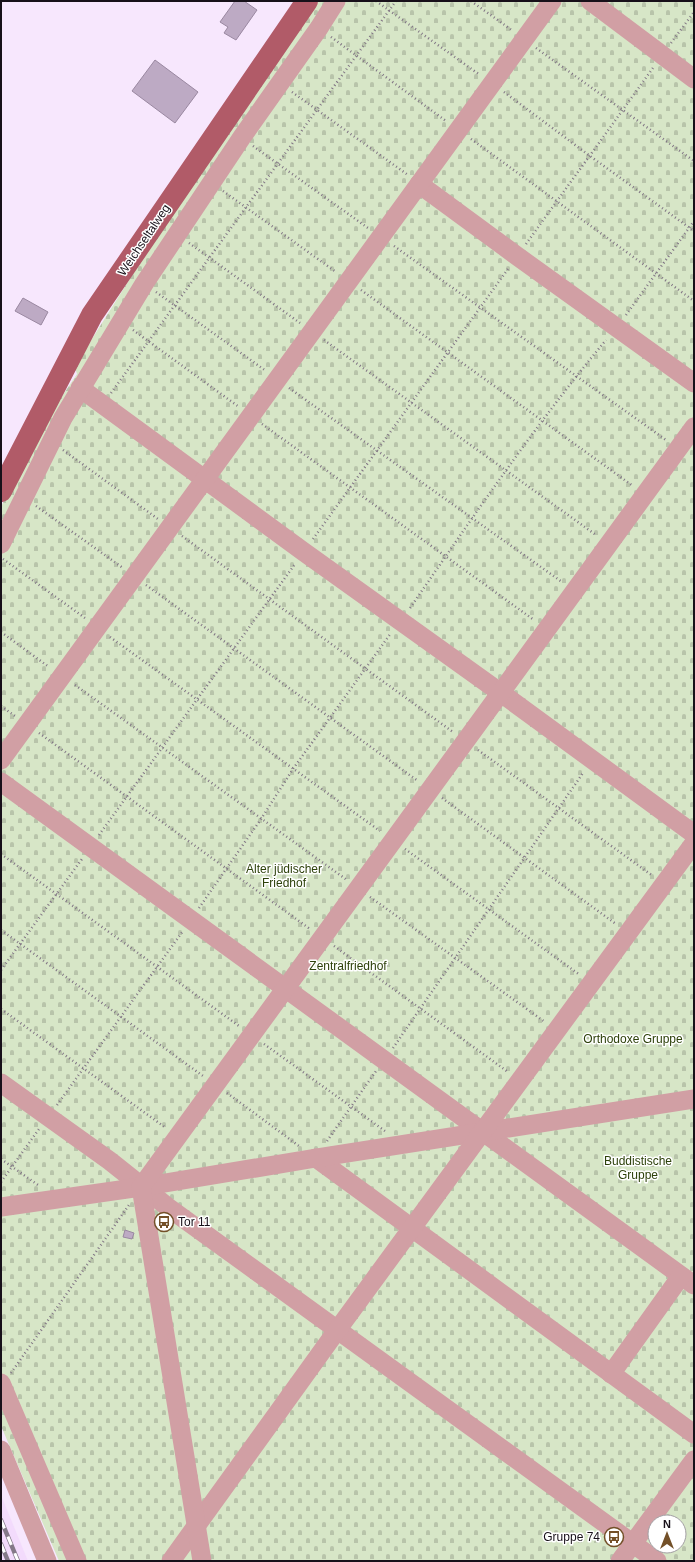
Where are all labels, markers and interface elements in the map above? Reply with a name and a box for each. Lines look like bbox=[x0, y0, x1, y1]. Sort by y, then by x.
street label: Weichseltalweg bbox=[115, 202, 173, 278]
park label: Alter jüdischer Friedhof bbox=[246, 862, 322, 890]
park label: Zentralfriedhof bbox=[309, 959, 387, 973]
park label: Orthodoxe Gruppe bbox=[583, 1032, 683, 1046]
park label: Buddistische Gruppe bbox=[604, 1154, 672, 1182]
bus stop icon: Tor 11 bbox=[153, 1211, 175, 1233]
place label: Tor 11 bbox=[178, 1215, 211, 1229]
north arrow bbox=[647, 1514, 687, 1554]
text: N bbox=[663, 1518, 671, 1530]
bus stop icon: Gruppe 74 bbox=[603, 1526, 625, 1548]
place label: Gruppe 74 bbox=[543, 1530, 600, 1544]

